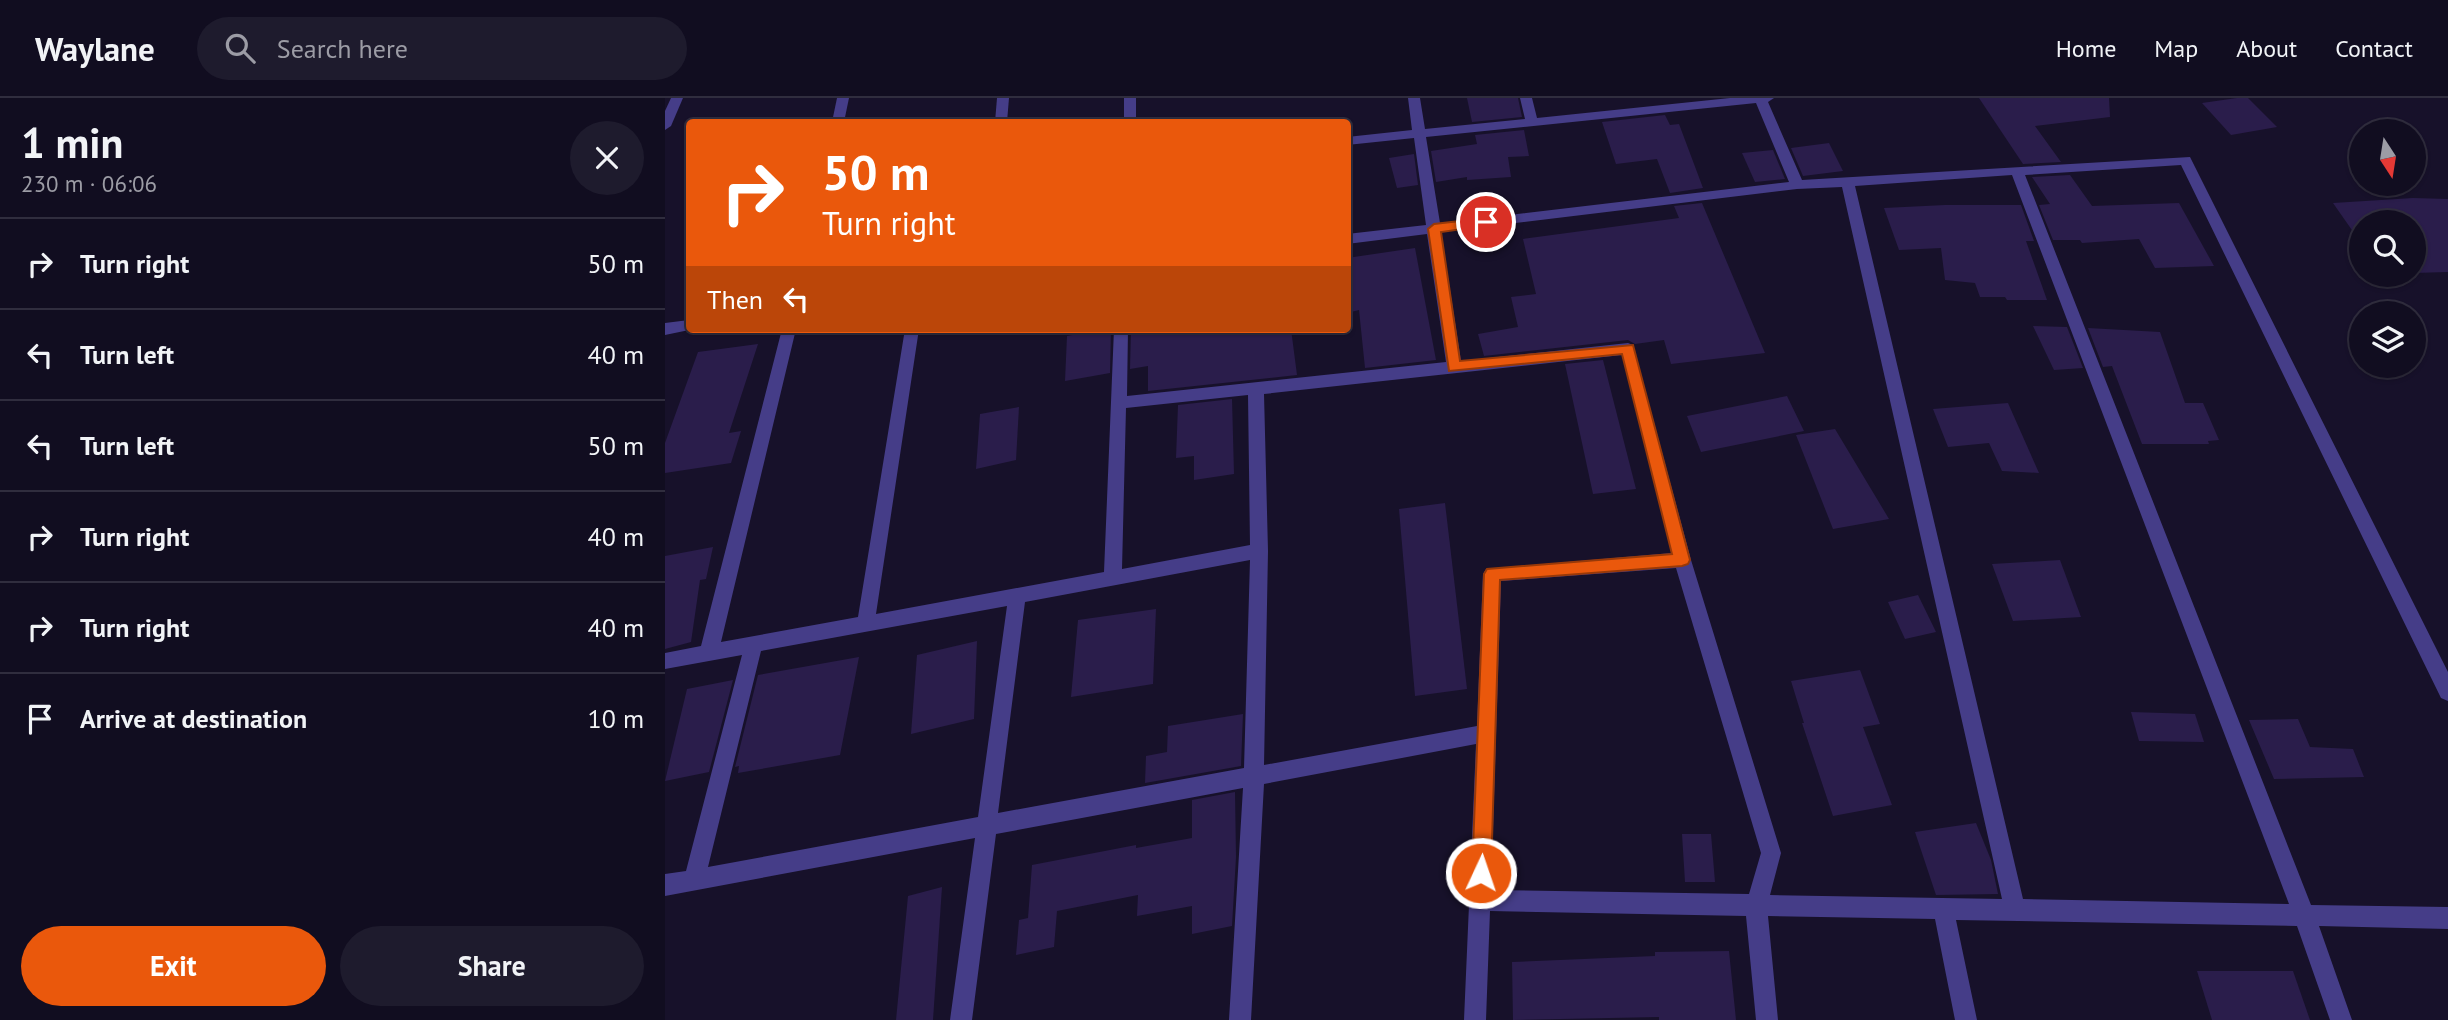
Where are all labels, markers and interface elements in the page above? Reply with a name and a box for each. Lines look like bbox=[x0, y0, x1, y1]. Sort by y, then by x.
search box bbox=[197, 17, 687, 80]
text: Waylane bbox=[35, 27, 155, 70]
icon: search bbox=[221, 29, 259, 67]
text: Search here bbox=[277, 32, 408, 65]
text: Home bbox=[2056, 33, 2116, 64]
text: Map bbox=[2154, 33, 2198, 64]
text: About bbox=[2236, 33, 2297, 64]
text: Contact bbox=[2335, 33, 2413, 64]
text: 1 min bbox=[21, 115, 123, 170]
north arrow bbox=[2349, 119, 2425, 196]
map controls bbox=[2349, 119, 2426, 378]
button: close bbox=[570, 121, 644, 195]
text: 50 m bbox=[822, 140, 929, 204]
icon: right bbox=[707, 147, 798, 238]
text: 230 m · 06:06 bbox=[21, 169, 157, 198]
pin bbox=[1456, 192, 1516, 252]
text: Turn right bbox=[822, 202, 956, 244]
icon: arrive bbox=[1467, 203, 1505, 241]
button: search bbox=[2349, 210, 2426, 287]
icon: right bbox=[21, 245, 59, 283]
text: Turn right bbox=[80, 247, 189, 280]
text: 50 m bbox=[588, 247, 644, 280]
icon: left bbox=[777, 280, 815, 318]
text: Then bbox=[707, 283, 763, 316]
button: layers bbox=[2349, 301, 2426, 378]
icon: left bbox=[21, 336, 59, 374]
text: Turn left bbox=[80, 338, 174, 371]
text: 40 m bbox=[588, 338, 644, 371]
icon: left bbox=[21, 427, 59, 465]
text: Turn left bbox=[80, 429, 174, 462]
text: 50 m bbox=[588, 429, 644, 462]
icon: right bbox=[21, 518, 59, 556]
text: Turn right bbox=[80, 520, 189, 553]
text: 40 m bbox=[588, 520, 644, 553]
icon: right bbox=[21, 609, 59, 647]
text: Turn right bbox=[80, 611, 189, 644]
text: 40 m bbox=[588, 611, 644, 644]
icon: arrive bbox=[21, 700, 59, 738]
text: Arrive at destination bbox=[80, 702, 307, 735]
text: 10 m bbox=[588, 702, 644, 735]
position arrow bbox=[1444, 836, 1518, 910]
button: Exit bbox=[21, 926, 326, 1006]
button: Share bbox=[340, 926, 644, 1006]

